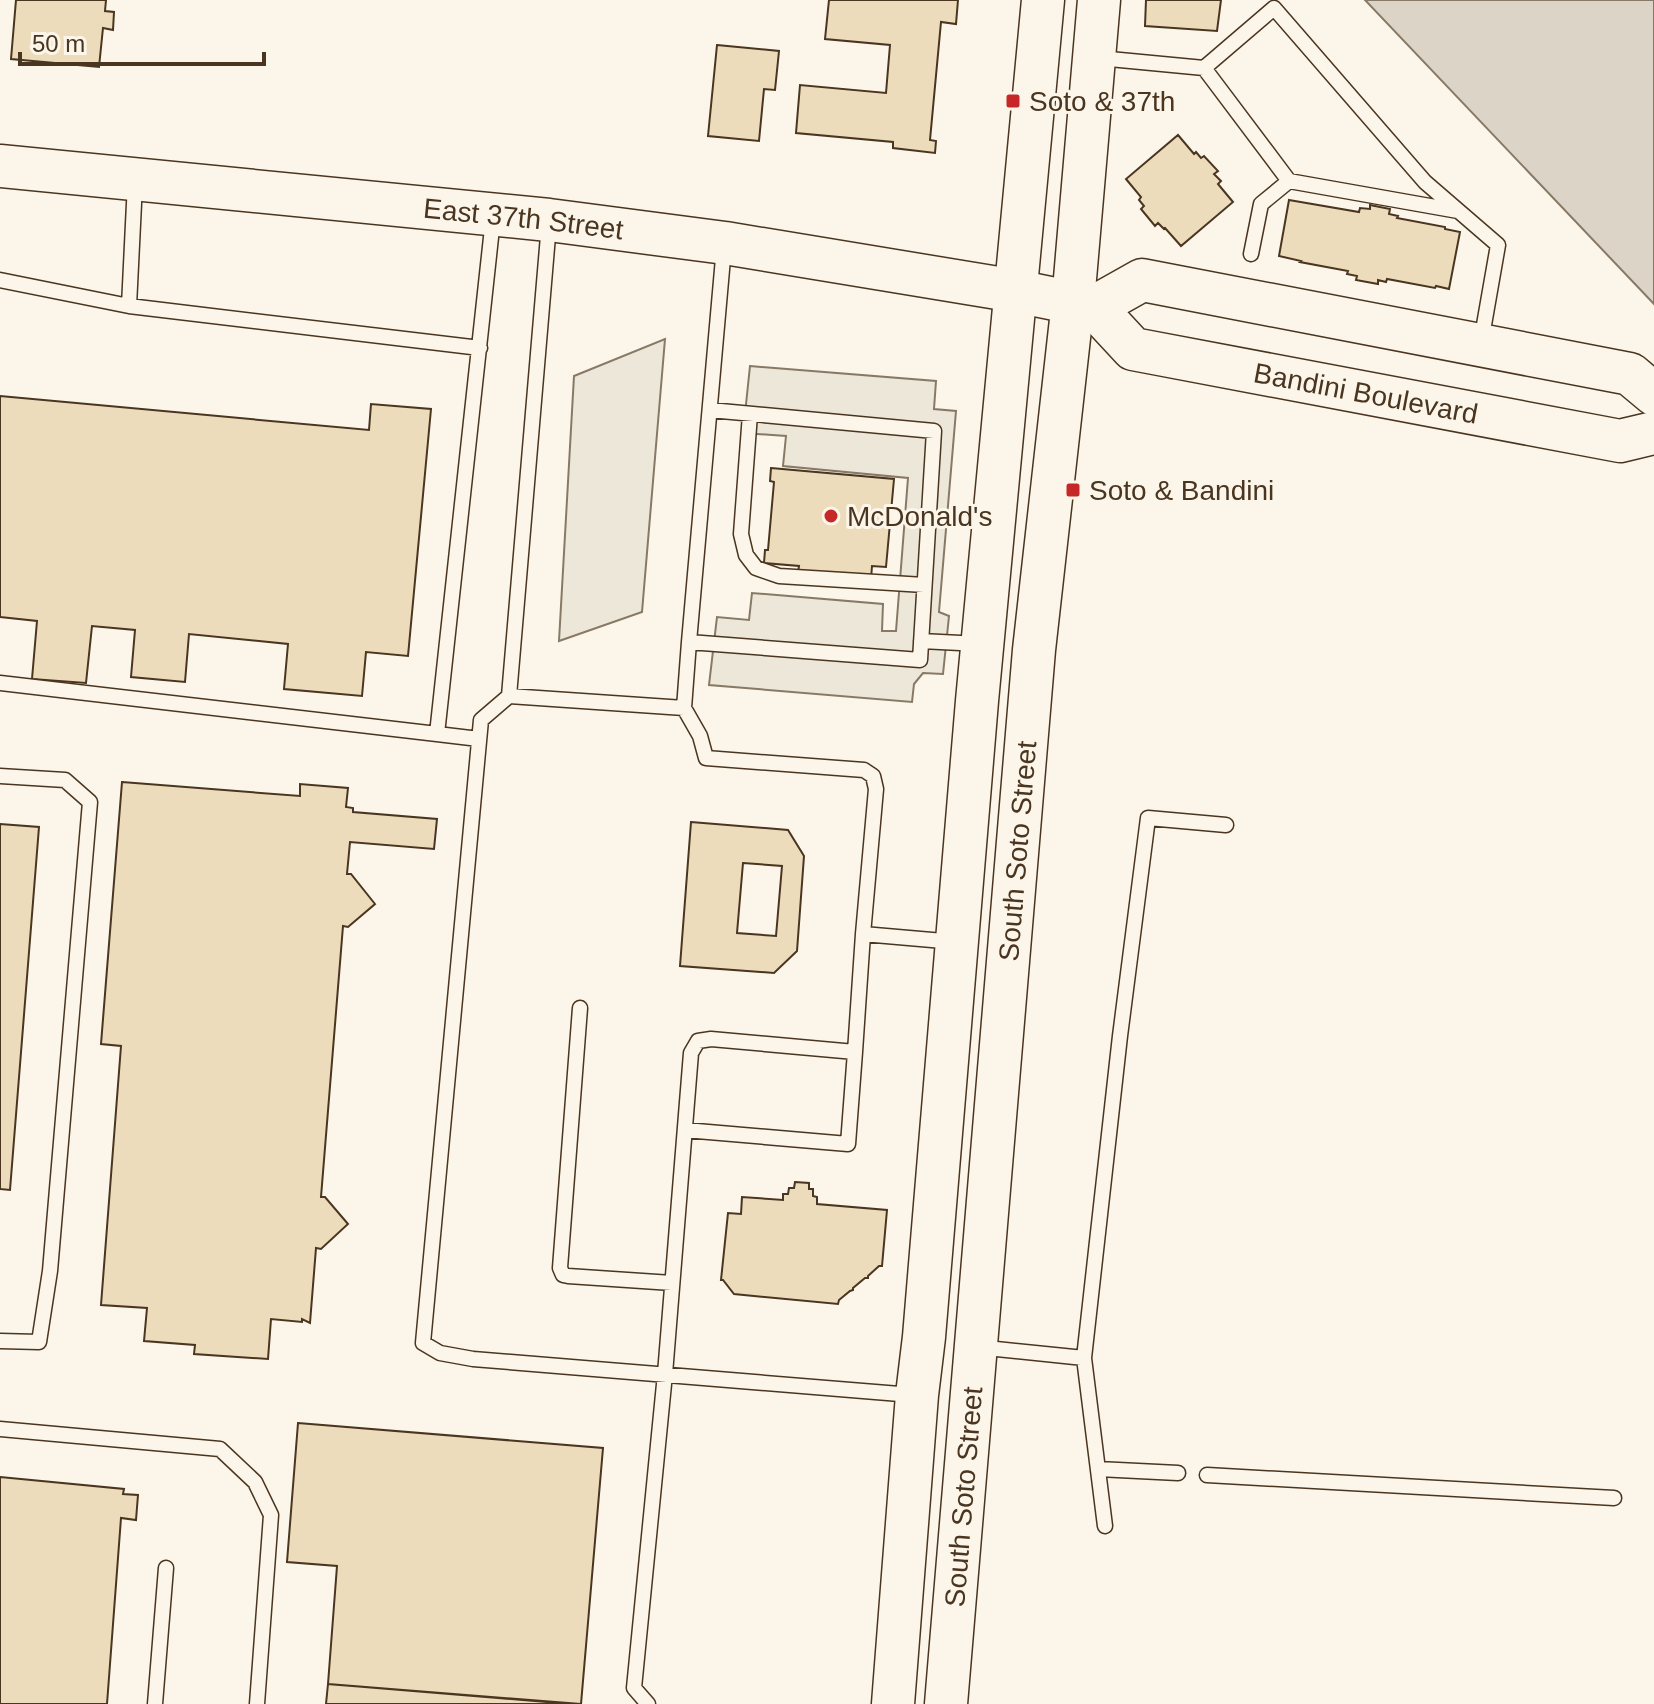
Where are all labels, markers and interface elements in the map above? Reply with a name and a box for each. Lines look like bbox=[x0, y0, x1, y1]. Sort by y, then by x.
scale bar bbox=[20, 16, 264, 66]
text: 50 m bbox=[32, 30, 85, 57]
place label: Soto & 37th bbox=[1029, 86, 1175, 117]
marker: Soto & 37th bbox=[1004, 92, 1022, 110]
street label: East 37th Street bbox=[422, 192, 625, 245]
street label: Bandini Boulevard bbox=[1251, 357, 1480, 429]
place label: Soto & Bandini bbox=[1089, 475, 1274, 506]
marker: Soto & Bandini bbox=[1064, 481, 1082, 499]
place label: McDonald's bbox=[847, 501, 992, 532]
marker: McDonald's bbox=[822, 507, 840, 525]
street label: South Soto Street bbox=[993, 739, 1042, 962]
street label: South Soto Street bbox=[939, 1385, 988, 1608]

